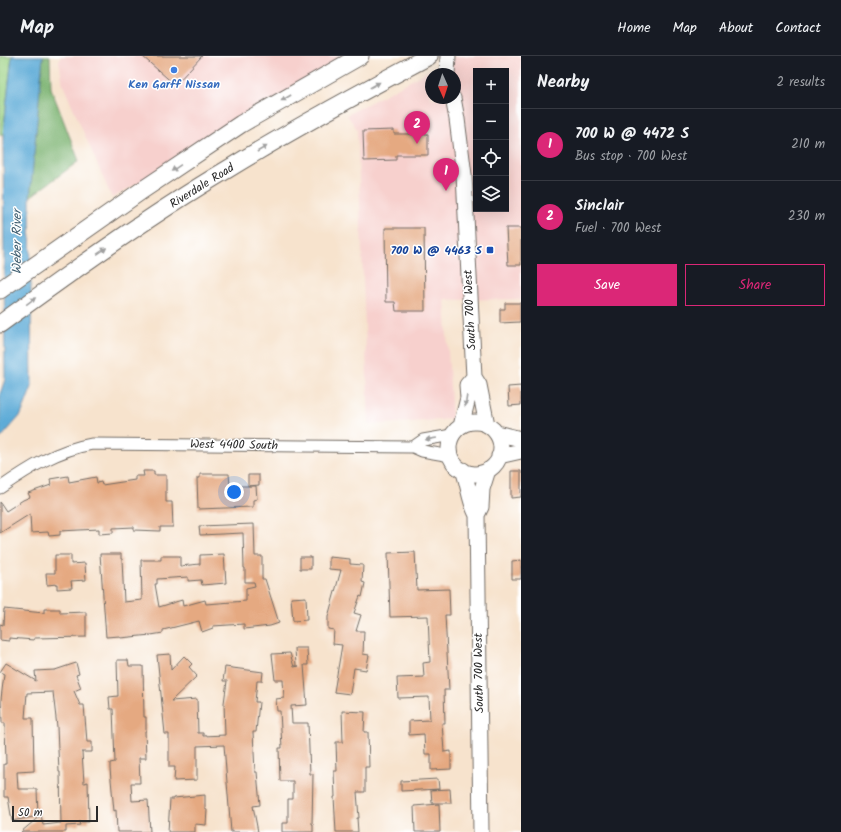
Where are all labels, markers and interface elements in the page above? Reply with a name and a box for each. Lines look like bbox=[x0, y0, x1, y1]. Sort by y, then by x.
text: Map bbox=[20, 13, 54, 43]
text: Home bbox=[617, 17, 651, 39]
text: Map bbox=[673, 17, 697, 39]
text: About bbox=[719, 17, 753, 39]
text: Contact bbox=[775, 17, 821, 39]
marker: Ken Garff Nissan bbox=[169, 65, 179, 75]
north arrow bbox=[425, 68, 461, 104]
map controls bbox=[473, 68, 509, 212]
button: + bbox=[473, 68, 509, 104]
text: Nearby bbox=[537, 69, 589, 96]
text: 2 results bbox=[777, 72, 825, 93]
place label: Ken Garff Nissan bbox=[128, 75, 220, 94]
one-way arrow bbox=[369, 82, 381, 89]
one-way arrow bbox=[280, 95, 292, 102]
button: − bbox=[473, 104, 509, 140]
pin: 2 bbox=[404, 111, 430, 144]
text: 700 W @ 4472 S bbox=[575, 122, 689, 146]
text: 1 bbox=[548, 134, 552, 155]
text: 210 m bbox=[791, 134, 825, 155]
button: locate bbox=[473, 140, 509, 176]
one-way arrow bbox=[256, 146, 268, 153]
text: Bus stop · 700 West bbox=[575, 146, 687, 167]
street label: Riverdale Road bbox=[166, 158, 239, 213]
pin: 1 bbox=[433, 158, 459, 191]
one-way arrow bbox=[171, 164, 181, 172]
button: layers bbox=[473, 176, 509, 212]
text: Sinclair bbox=[575, 194, 624, 218]
text: 2 bbox=[546, 206, 554, 227]
text: 230 m bbox=[788, 206, 825, 227]
water label: Weber River bbox=[7, 207, 28, 274]
text: Fuel · 700 West bbox=[575, 218, 661, 239]
place label: 700 W @ 4463 S bbox=[390, 241, 482, 260]
marker: 700 W @ 4463 S bbox=[485, 245, 495, 255]
one-way arrow bbox=[97, 247, 108, 255]
button: Save bbox=[537, 264, 677, 306]
button: Share bbox=[685, 264, 825, 306]
street label: South 700 West bbox=[458, 269, 482, 351]
one-way arrow bbox=[26, 297, 37, 305]
one-way arrow bbox=[463, 395, 469, 407]
street label: West 4400 South bbox=[190, 435, 278, 455]
one-way arrow bbox=[425, 436, 438, 442]
your location bbox=[224, 482, 244, 502]
street label: South 700 West bbox=[469, 632, 489, 713]
scale bar bbox=[12, 804, 98, 823]
text: 50 m bbox=[18, 804, 43, 822]

